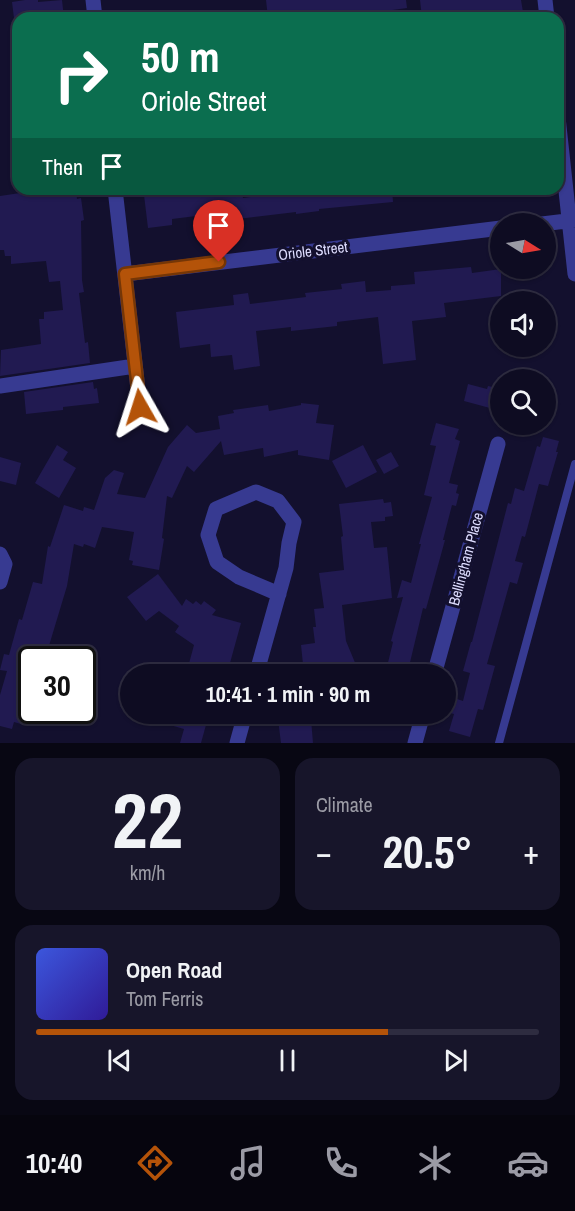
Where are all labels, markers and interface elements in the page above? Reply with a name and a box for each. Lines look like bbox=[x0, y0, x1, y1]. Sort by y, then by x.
text: 50 m bbox=[141, 29, 220, 85]
icon: right bbox=[42, 36, 120, 114]
text: Oriole Street bbox=[141, 83, 267, 119]
icon: arrive bbox=[95, 150, 128, 183]
text: Then bbox=[42, 152, 83, 182]
pin bbox=[193, 200, 244, 262]
icon: arrive bbox=[202, 209, 235, 242]
north arrow bbox=[490, 213, 556, 279]
map controls bbox=[490, 213, 556, 435]
street label: Oriole Street bbox=[277, 236, 349, 265]
button: sound bbox=[490, 291, 556, 357]
button: search bbox=[490, 369, 556, 435]
position arrow bbox=[108, 375, 172, 439]
street label: Bellingham Place bbox=[443, 510, 488, 608]
speed limit sign: 30 bbox=[18, 646, 96, 724]
text: 10:41 · 1 min · 90 m bbox=[206, 679, 370, 709]
text: 22 bbox=[112, 767, 183, 872]
text: Climate bbox=[316, 791, 373, 818]
text: 20.5° bbox=[383, 821, 472, 882]
text: − bbox=[316, 830, 332, 874]
text: + bbox=[523, 830, 539, 874]
text: km/h bbox=[130, 859, 165, 886]
text: Open Road bbox=[126, 955, 222, 985]
text: Tom Ferris bbox=[126, 985, 204, 1012]
icon: previous bbox=[103, 1044, 136, 1077]
icon: pause bbox=[271, 1044, 304, 1077]
icon: next bbox=[439, 1044, 472, 1077]
icon: directions bbox=[134, 1142, 176, 1184]
icon: music bbox=[227, 1142, 269, 1184]
icon: phone bbox=[320, 1142, 362, 1184]
icon: climate bbox=[414, 1142, 456, 1184]
icon: car bbox=[507, 1142, 549, 1184]
text: 10:40 bbox=[26, 1145, 82, 1181]

